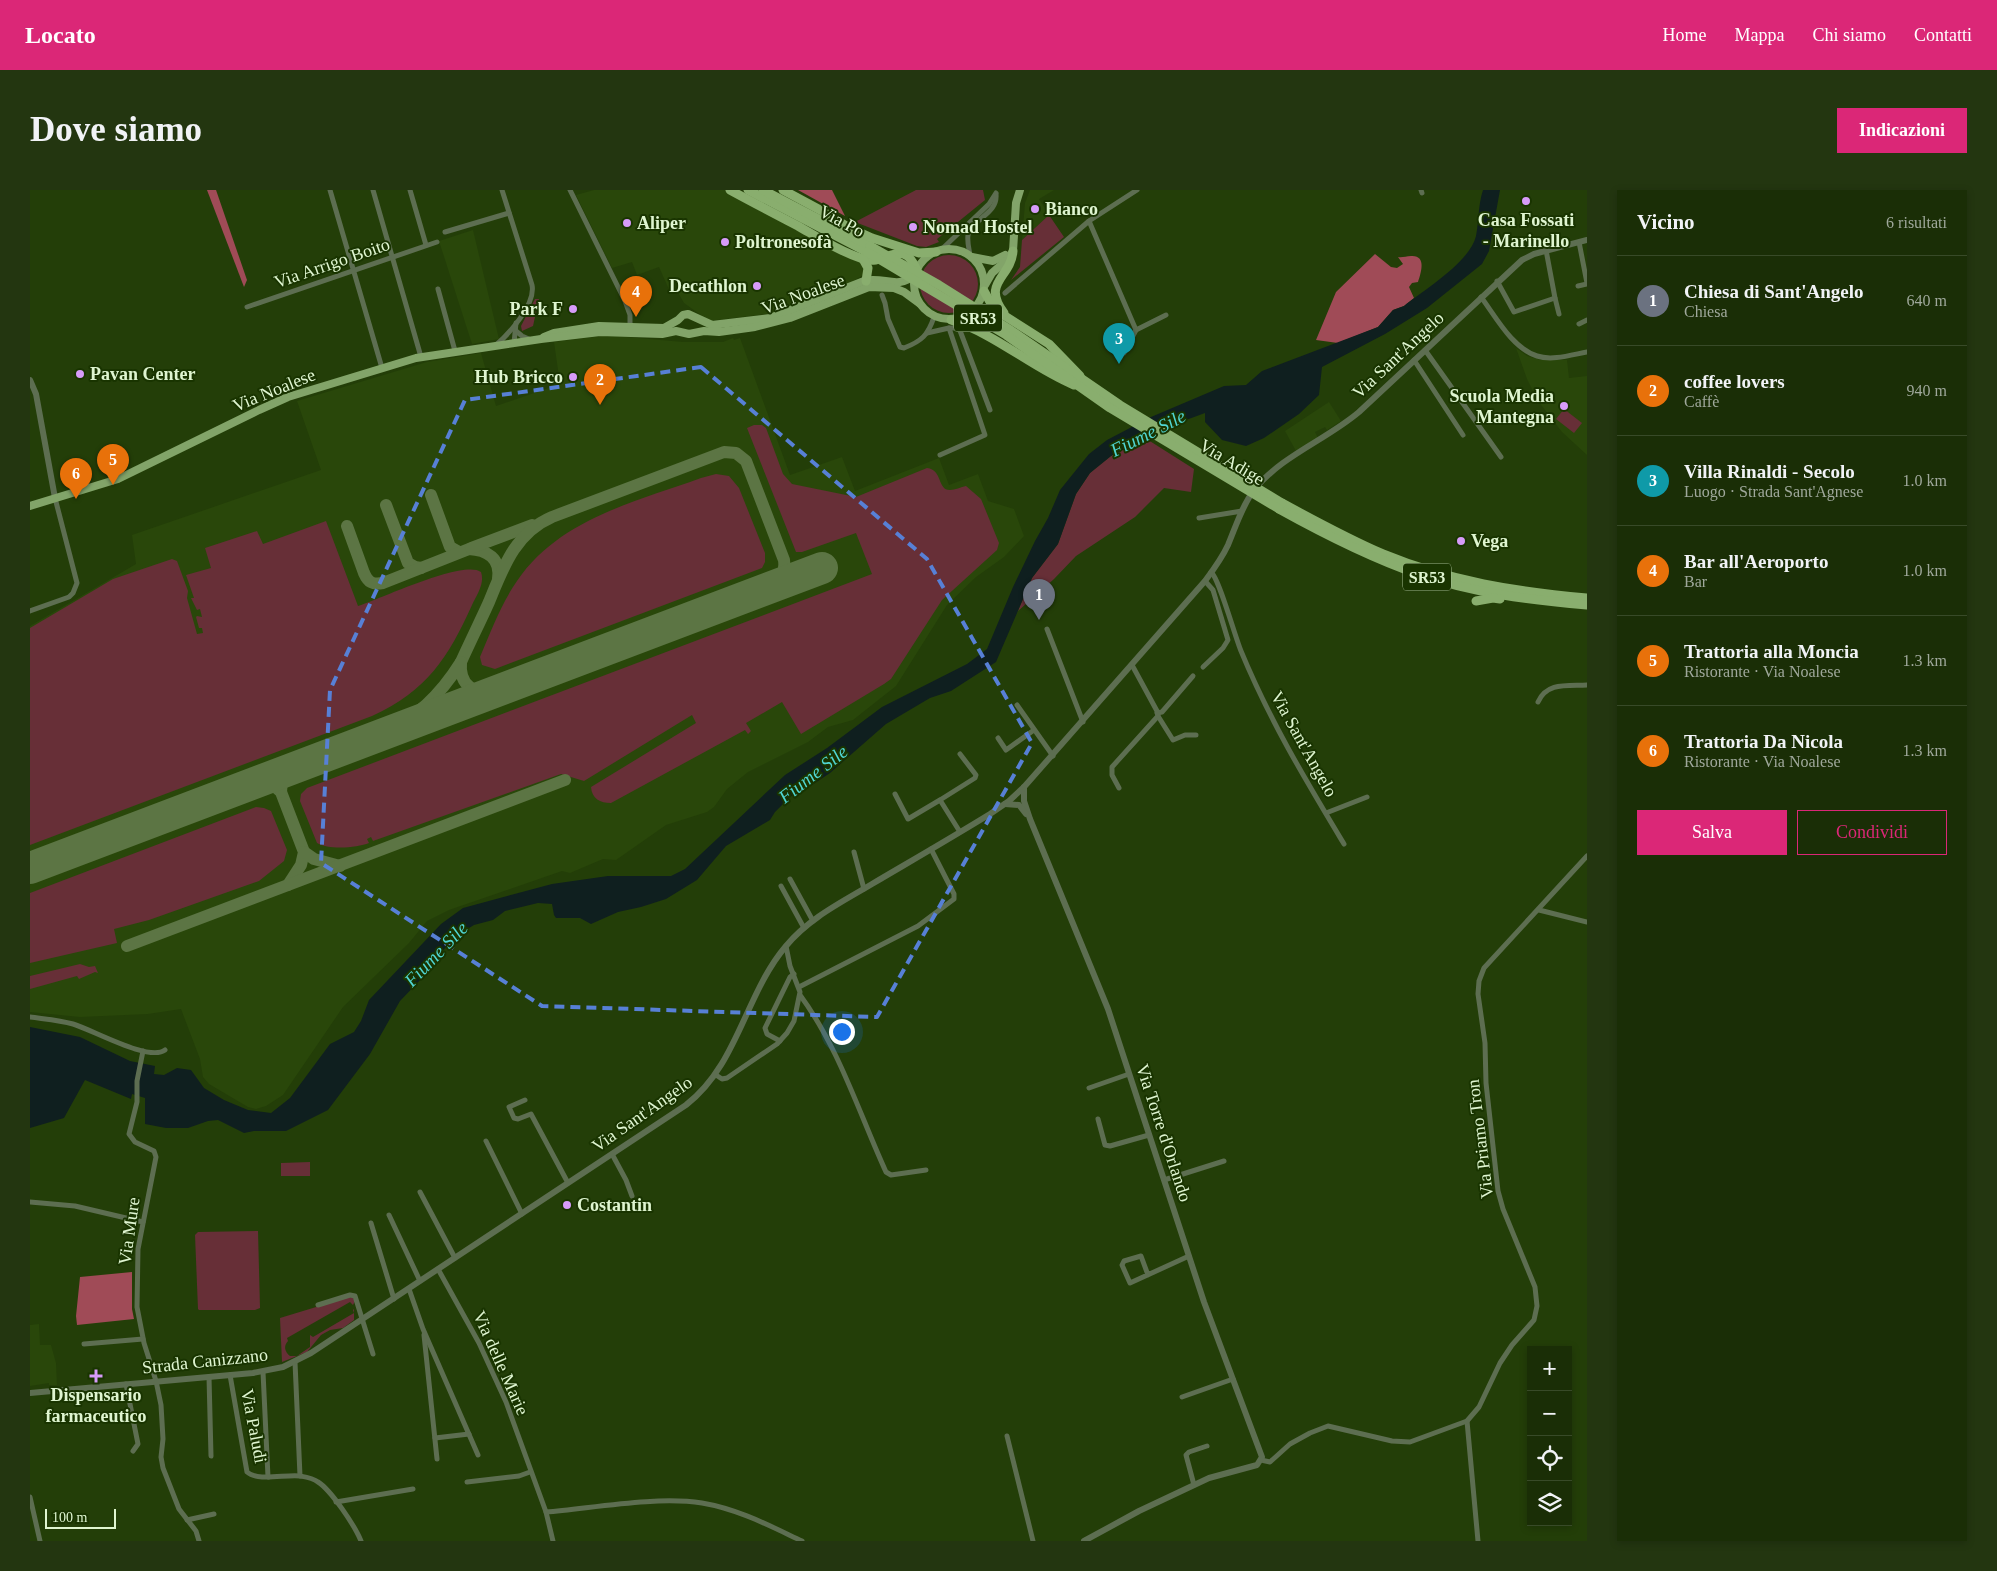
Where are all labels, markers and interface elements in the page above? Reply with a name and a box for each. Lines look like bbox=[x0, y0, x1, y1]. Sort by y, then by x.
text: Locato bbox=[25, 22, 96, 48]
text: Home bbox=[1663, 25, 1707, 45]
text: Mappa bbox=[1735, 25, 1784, 45]
text: Chi siamo bbox=[1812, 25, 1886, 45]
text: Contatti bbox=[1914, 25, 1972, 45]
button: Indicazioni bbox=[1837, 108, 1967, 153]
text: Dove siamo bbox=[30, 110, 202, 149]
marker: Casa Fossati - Marinello bbox=[1520, 195, 1532, 207]
place label: Bianco bbox=[1045, 199, 1098, 219]
street label: Via Po bbox=[816, 201, 868, 241]
marker: Bianco bbox=[1029, 203, 1041, 215]
place label: Casa Fossati - Marinello bbox=[1478, 210, 1574, 251]
text: Vicino bbox=[1637, 210, 1695, 234]
place label: Aliper bbox=[637, 213, 686, 233]
text: 6 risultati bbox=[1886, 214, 1947, 231]
marker: Aliper bbox=[621, 217, 633, 229]
place label: Nomad Hostel bbox=[923, 217, 1033, 237]
marker: Nomad Hostel bbox=[907, 221, 919, 233]
place label: Poltronesofà bbox=[735, 232, 832, 252]
street label: Via Arrigo Boito bbox=[272, 234, 392, 292]
marker: Poltronesofà bbox=[719, 236, 731, 248]
street label: Via Noalese bbox=[759, 270, 847, 318]
pin: 4 bbox=[620, 276, 652, 317]
place label: Decathlon bbox=[669, 276, 747, 296]
marker: Decathlon bbox=[751, 280, 763, 292]
text: Chiesa di Sant'Angelo bbox=[1684, 281, 1863, 302]
text: 1 bbox=[1649, 292, 1657, 309]
text: 640 m bbox=[1907, 292, 1947, 309]
place label: Park F bbox=[510, 299, 563, 319]
marker: Park F bbox=[567, 303, 579, 315]
text: Chiesa bbox=[1684, 303, 1728, 320]
road number: SR53 bbox=[954, 305, 1002, 332]
street label: Via Sant'Angelo bbox=[1348, 308, 1448, 402]
pin: 3 bbox=[1103, 323, 1135, 364]
place label: Pavan Center bbox=[90, 364, 195, 384]
street label: Via Noalese bbox=[230, 364, 318, 416]
pin: 2 bbox=[584, 364, 616, 405]
place label: Hub Bricco bbox=[475, 367, 563, 387]
marker: Pavan Center bbox=[74, 368, 86, 380]
marker: Hub Bricco bbox=[567, 371, 579, 383]
text: coffee lovers bbox=[1684, 371, 1785, 392]
text: 2 bbox=[1649, 382, 1657, 399]
text: 940 m bbox=[1907, 382, 1947, 399]
place label: Scuola Media Mantegna bbox=[1449, 386, 1554, 427]
text: Caffè bbox=[1684, 393, 1719, 410]
marker: Scuola Media Mantegna bbox=[1558, 400, 1570, 412]
water label: Fiume Sile bbox=[1106, 405, 1189, 461]
street label: Via Adige bbox=[1196, 435, 1268, 489]
pin: 5 bbox=[97, 444, 129, 485]
pin: 6 bbox=[60, 458, 92, 499]
text: Villa Rinaldi - Secolo bbox=[1684, 461, 1855, 482]
text: 3 bbox=[1649, 472, 1657, 489]
text: 1.0 km bbox=[1903, 472, 1947, 489]
text: Luogo · Strada Sant'Agnese bbox=[1684, 483, 1863, 500]
place label: Vega bbox=[1471, 531, 1508, 551]
marker: Vega bbox=[1455, 535, 1467, 547]
text: Bar all'Aeroporto bbox=[1684, 551, 1828, 572]
text: 4 bbox=[1649, 562, 1657, 579]
text: 1.0 km bbox=[1903, 562, 1947, 579]
road number: SR53 bbox=[1403, 564, 1451, 591]
text: Bar bbox=[1684, 573, 1707, 590]
pin: 1 bbox=[1023, 579, 1055, 620]
text: Trattoria alla Moncia bbox=[1684, 641, 1859, 662]
text: 5 bbox=[1649, 652, 1657, 669]
text: 1.3 km bbox=[1903, 652, 1947, 669]
text: Ristorante · Via Noalese bbox=[1684, 663, 1840, 680]
street label: Via Sant'Angelo bbox=[1267, 688, 1341, 800]
text: Trattoria Da Nicola bbox=[1684, 731, 1843, 752]
water label: Fiume Sile bbox=[774, 741, 852, 808]
text: 6 bbox=[1649, 742, 1657, 759]
text: 1.3 km bbox=[1903, 742, 1947, 759]
text: Ristorante · Via Noalese bbox=[1684, 753, 1840, 770]
button: Salva bbox=[1637, 810, 1787, 855]
button: Condividi bbox=[1797, 810, 1947, 855]
water label: Fiume Sile bbox=[399, 917, 472, 991]
your location bbox=[829, 1019, 855, 1045]
street label: Via Torre d'Orlando bbox=[1132, 1062, 1196, 1204]
street label: Via Sant'Angelo bbox=[588, 1072, 696, 1156]
street label: Via Priamo Tron bbox=[1463, 1078, 1497, 1200]
place label: Costantin bbox=[577, 1195, 652, 1215]
street label: Via Mure bbox=[114, 1196, 144, 1266]
marker: Costantin bbox=[561, 1199, 573, 1211]
street label: Via delle Marie bbox=[469, 1308, 533, 1418]
street label: Strada Canizzano bbox=[141, 1344, 269, 1378]
map controls bbox=[1527, 1346, 1572, 1526]
button: + bbox=[1527, 1346, 1572, 1391]
marker: Dispensario farmaceutico bbox=[90, 1370, 102, 1382]
place label: Dispensario farmaceutico bbox=[46, 1385, 146, 1426]
street label: Via Paludi bbox=[237, 1387, 271, 1465]
button: − bbox=[1527, 1391, 1572, 1436]
button: locate bbox=[1527, 1436, 1572, 1481]
button: layers bbox=[1527, 1481, 1572, 1526]
scale bar bbox=[45, 1506, 116, 1529]
text: 100 m bbox=[52, 1510, 87, 1525]

